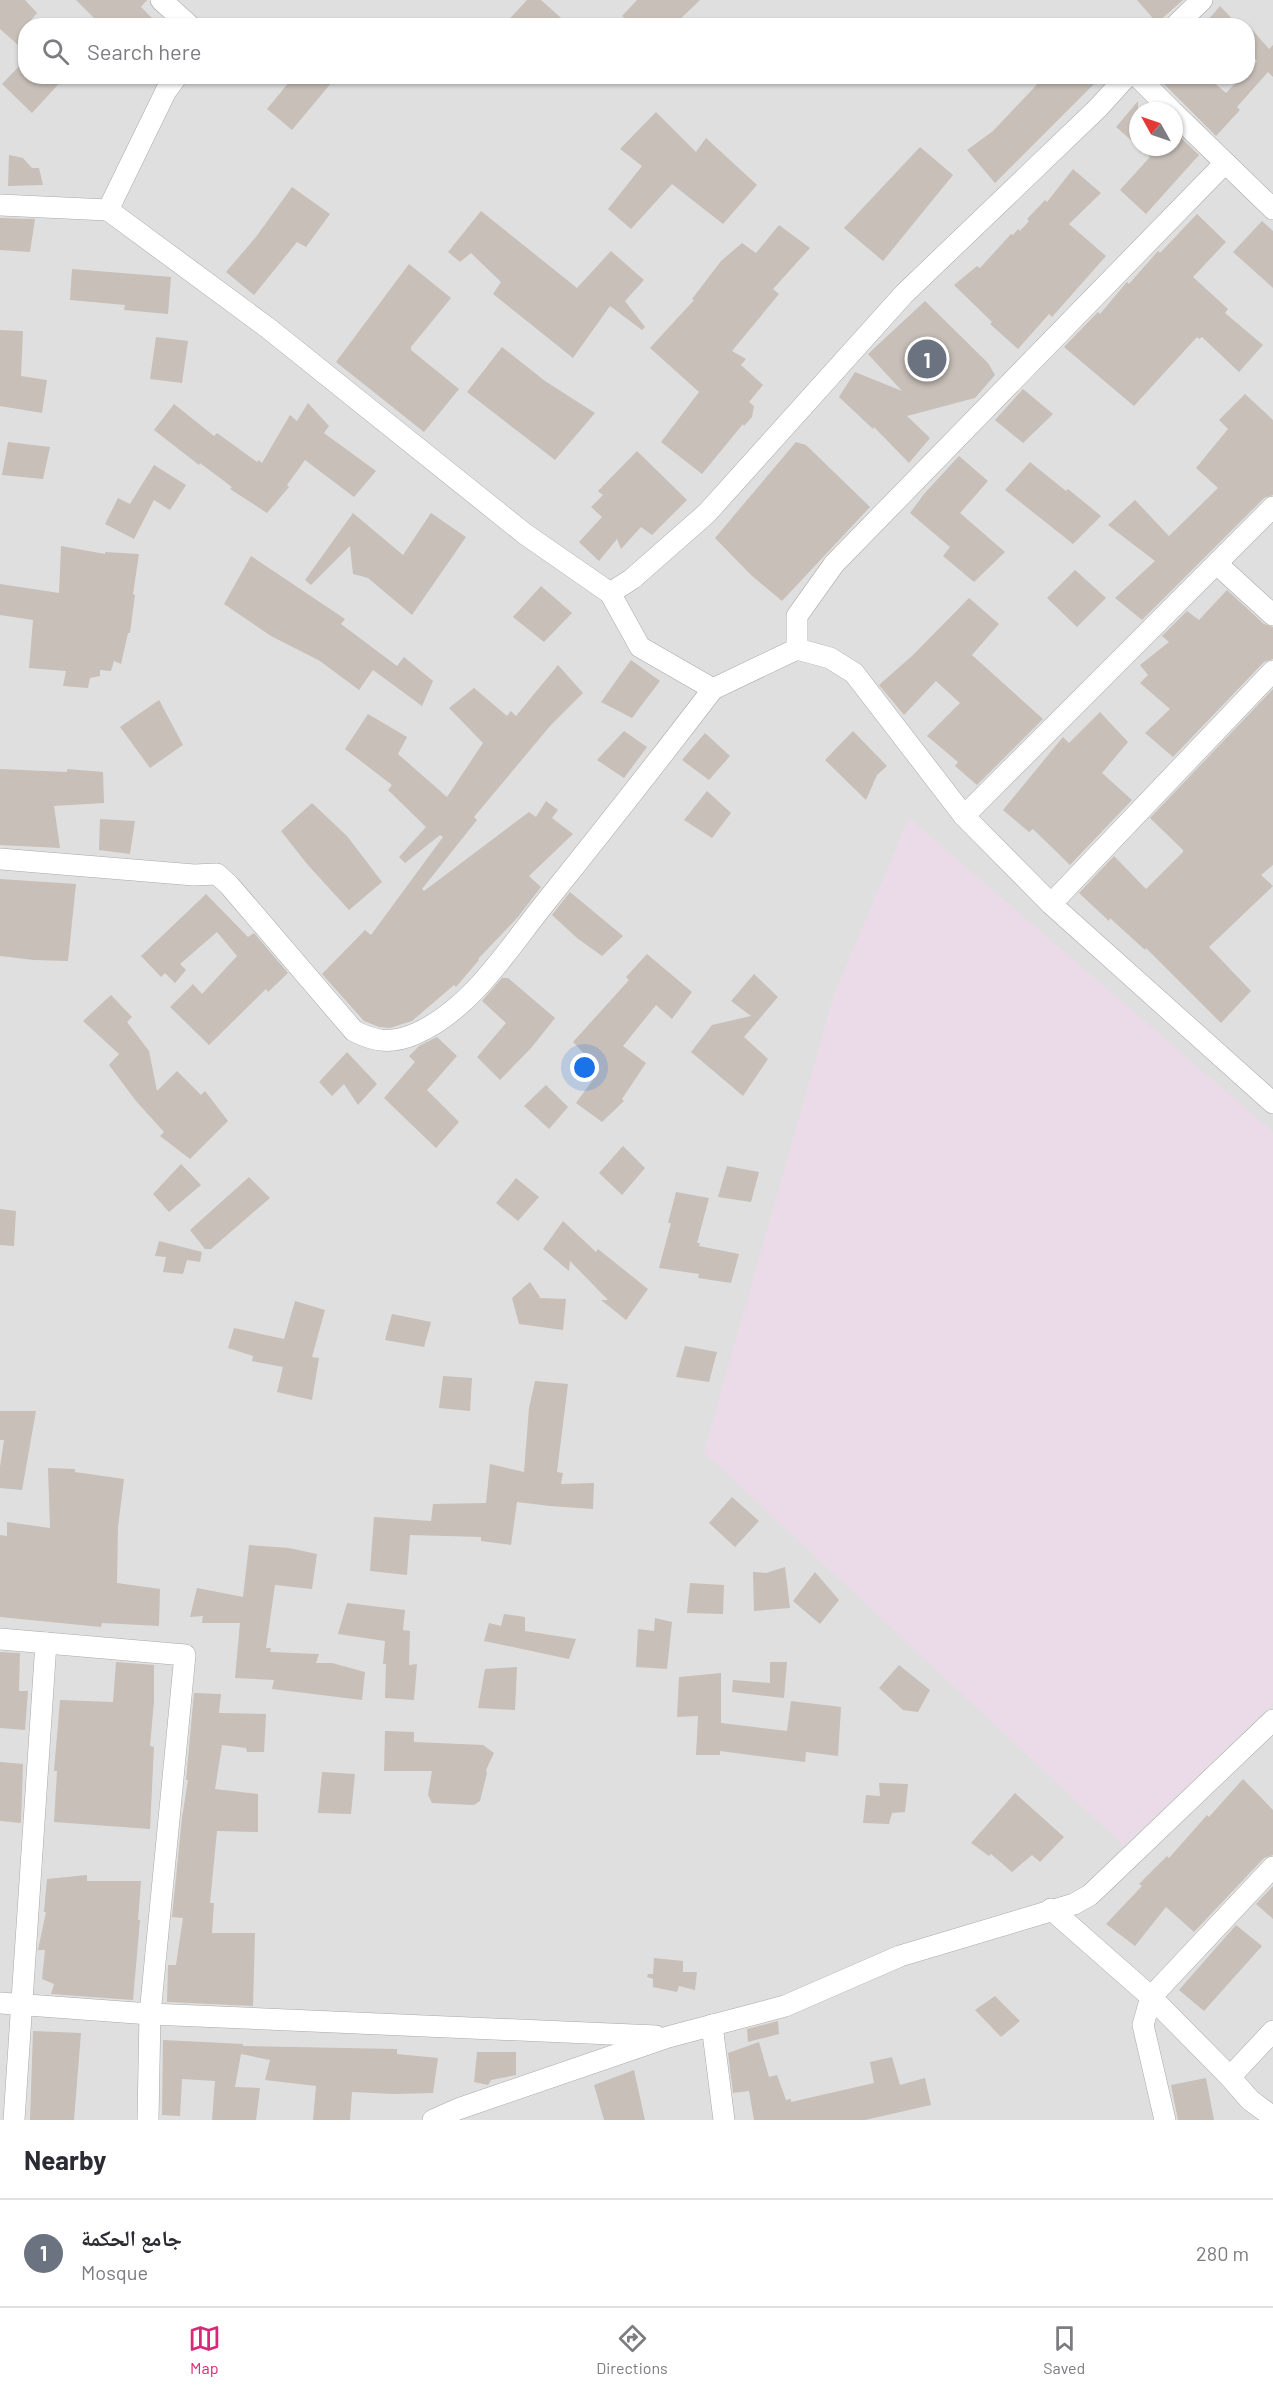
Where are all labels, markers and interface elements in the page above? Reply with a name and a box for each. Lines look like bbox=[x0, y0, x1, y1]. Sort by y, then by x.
search box bbox=[18, 18, 1255, 84]
icon: search bbox=[39, 35, 72, 68]
text: Search here bbox=[87, 38, 201, 64]
north arrow bbox=[1129, 102, 1183, 156]
pin: 1 bbox=[908, 336, 946, 382]
your location bbox=[570, 1053, 599, 1082]
text: Nearby bbox=[24, 2144, 106, 2175]
text: جامع الحكمة bbox=[81, 2224, 182, 2250]
text: 1 bbox=[40, 2241, 47, 2265]
text: 280 m bbox=[1196, 2241, 1249, 2265]
text: Mosque bbox=[81, 2260, 148, 2284]
tab: Map bbox=[188, 2322, 221, 2377]
tab: Directions bbox=[596, 2322, 668, 2377]
tab: Saved bbox=[1043, 2322, 1085, 2377]

